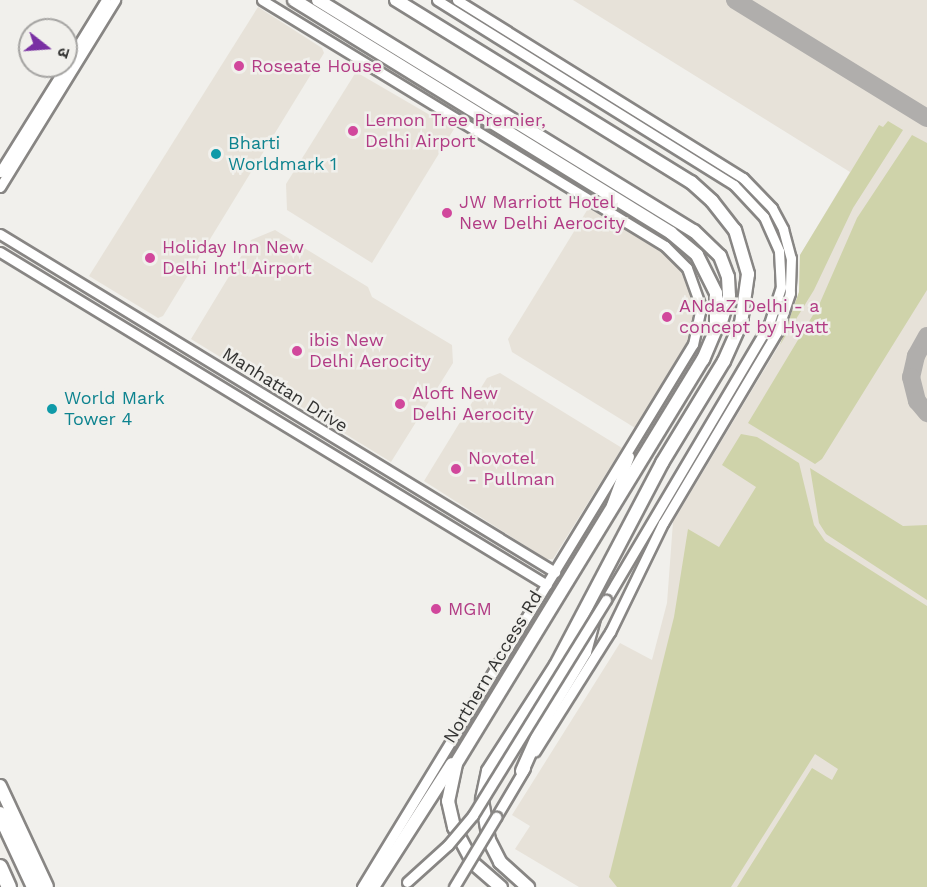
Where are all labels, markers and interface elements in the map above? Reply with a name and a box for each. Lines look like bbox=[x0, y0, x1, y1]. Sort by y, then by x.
north arrow bbox=[18, 18, 78, 78]
text: उ bbox=[53, 46, 74, 60]
place label: Roseate House bbox=[251, 55, 382, 77]
marker: Roseate House bbox=[232, 59, 246, 73]
place label: Lemon Tree Premier, Delhi Airport bbox=[365, 110, 546, 152]
marker: Lemon Tree Premier, Delhi Airport bbox=[346, 124, 360, 138]
place label: Bharti Worldmark 1 bbox=[228, 133, 338, 176]
marker: Bharti Worldmark 1 bbox=[209, 147, 223, 161]
place label: JW Marriott Hotel New Delhi Aerocity bbox=[459, 192, 626, 234]
marker: JW Marriott Hotel New Delhi Aerocity bbox=[440, 206, 454, 220]
place label: Holiday Inn New Delhi Int'l Airport bbox=[162, 237, 313, 280]
marker: Holiday Inn New Delhi Int'l Airport bbox=[143, 251, 157, 265]
place label: ANdaZ Delhi - a concept by Hyatt bbox=[679, 296, 829, 338]
marker: ANdaZ Delhi - a concept by Hyatt bbox=[660, 310, 674, 324]
place label: ibis New Delhi Aerocity bbox=[309, 330, 432, 372]
street label: Manhattan Drive bbox=[218, 343, 352, 437]
marker: ibis New Delhi Aerocity bbox=[290, 344, 304, 358]
place label: Aloft New Delhi Aerocity bbox=[412, 383, 535, 426]
place label: World Mark Tower 4 bbox=[64, 388, 165, 430]
marker: Aloft New Delhi Aerocity bbox=[393, 397, 407, 411]
marker: World Mark Tower 4 bbox=[45, 402, 59, 416]
place label: Novotel - Pullman bbox=[468, 448, 555, 490]
marker: Novotel - Pullman bbox=[449, 462, 463, 476]
street label: Northern Access Rd bbox=[439, 587, 547, 747]
place label: MGM bbox=[448, 598, 492, 620]
marker: MGM bbox=[429, 602, 443, 616]

